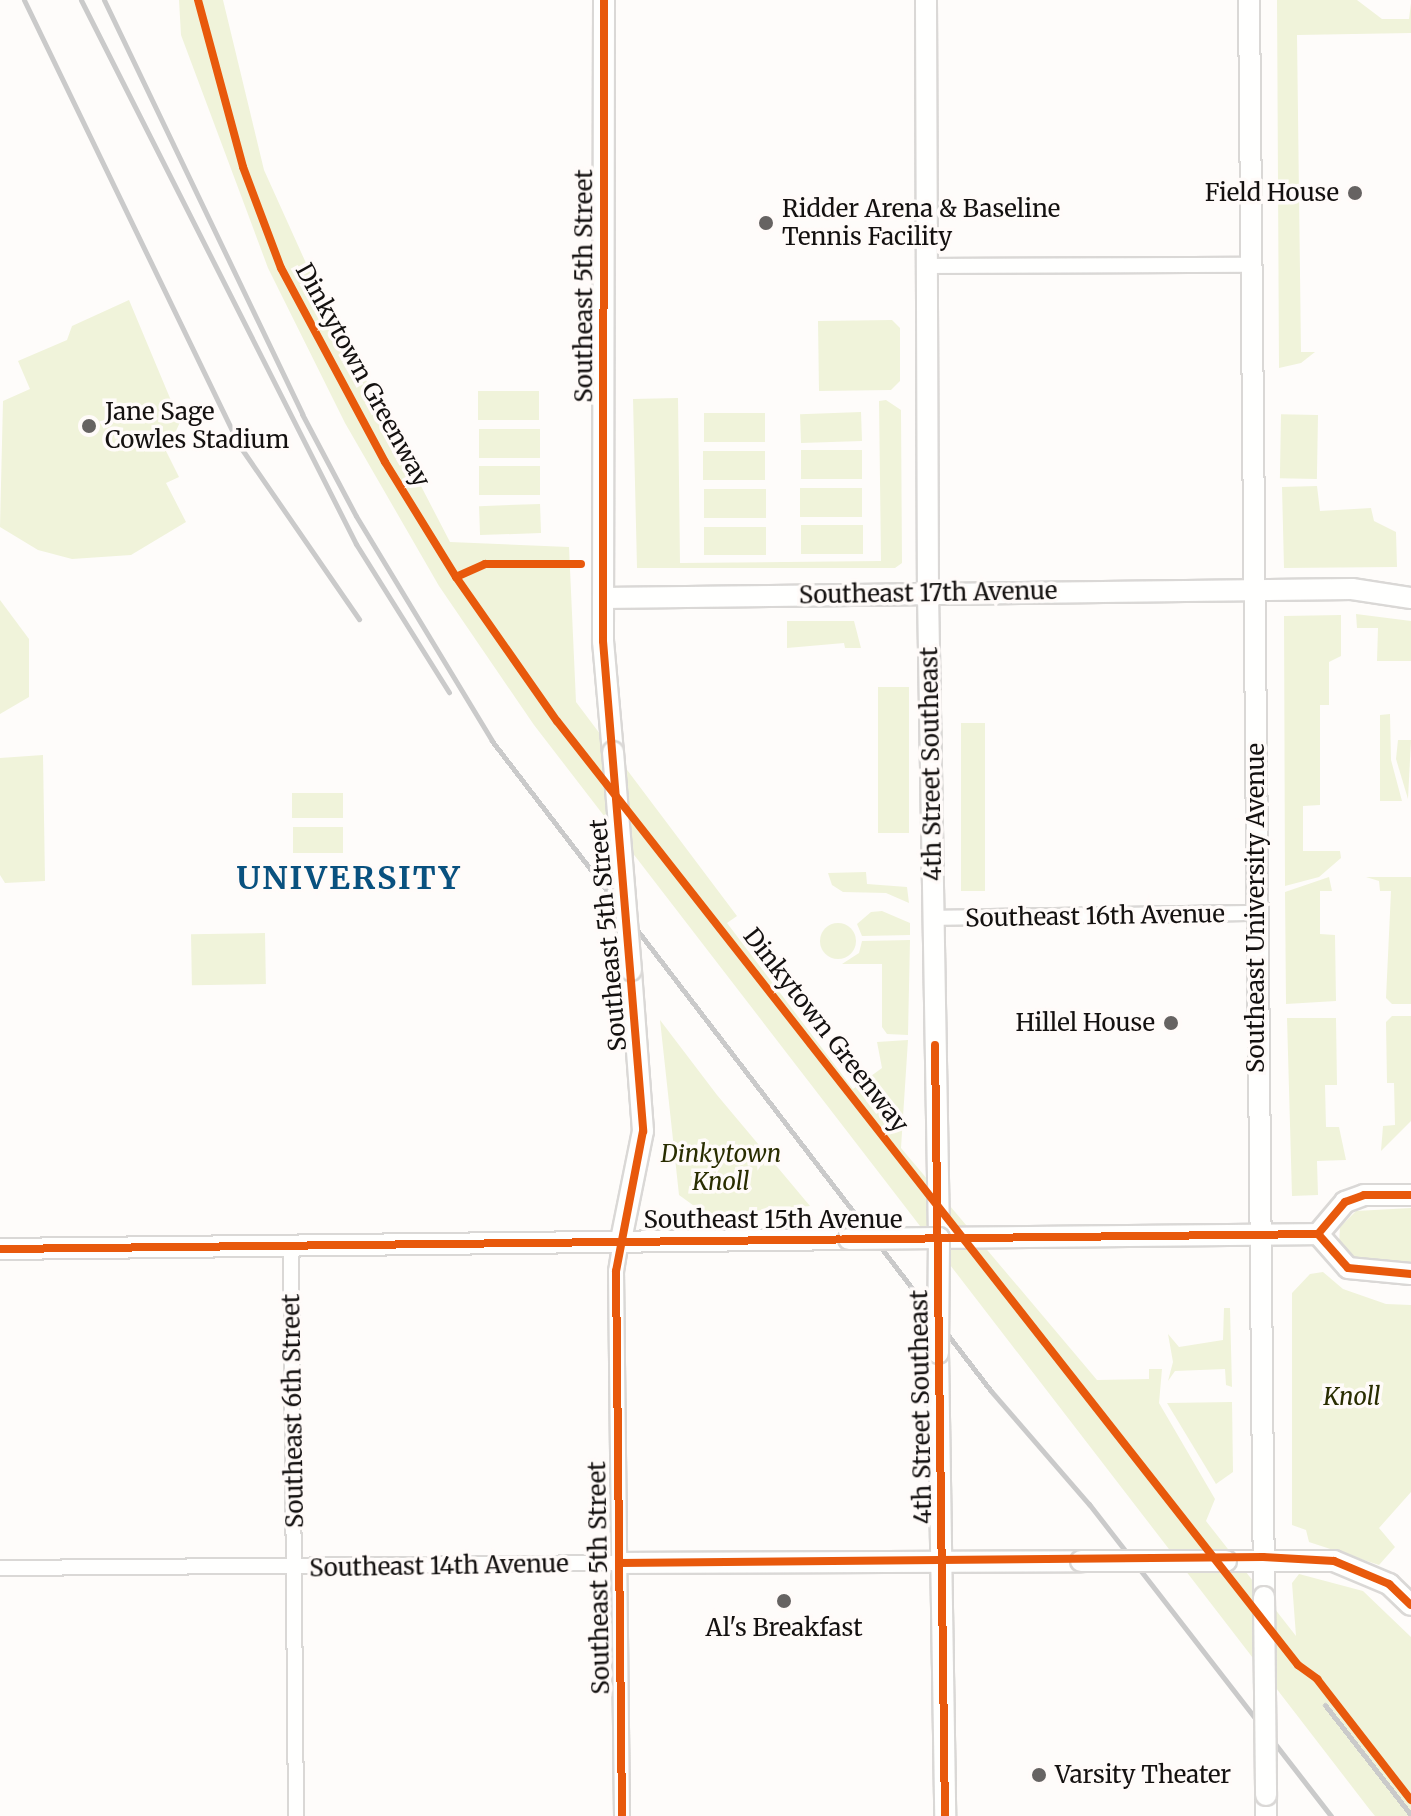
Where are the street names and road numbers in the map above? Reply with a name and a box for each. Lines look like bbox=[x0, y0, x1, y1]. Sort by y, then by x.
street label: Southeast 5th Street bbox=[570, 169, 598, 403]
street label: Dinkytown Greenway bbox=[290, 258, 436, 492]
street label: Southeast 17th Avenue bbox=[799, 576, 1057, 610]
street label: 4th Street Southeast bbox=[915, 647, 947, 881]
street label: Southeast University Avenue bbox=[1242, 743, 1270, 1073]
street label: Southeast 5th Street bbox=[583, 818, 633, 1052]
street label: Southeast 16th Avenue bbox=[965, 899, 1225, 933]
street label: Dinkytown Greenway bbox=[737, 922, 915, 1138]
street label: Southeast 15th Avenue bbox=[644, 1206, 902, 1234]
street label: 4th Street Southeast bbox=[905, 1290, 937, 1524]
street label: Southeast 6th Street bbox=[277, 1294, 309, 1528]
street label: Southeast 5th Street bbox=[583, 1461, 615, 1695]
street label: Southeast 14th Avenue bbox=[309, 1549, 569, 1583]

